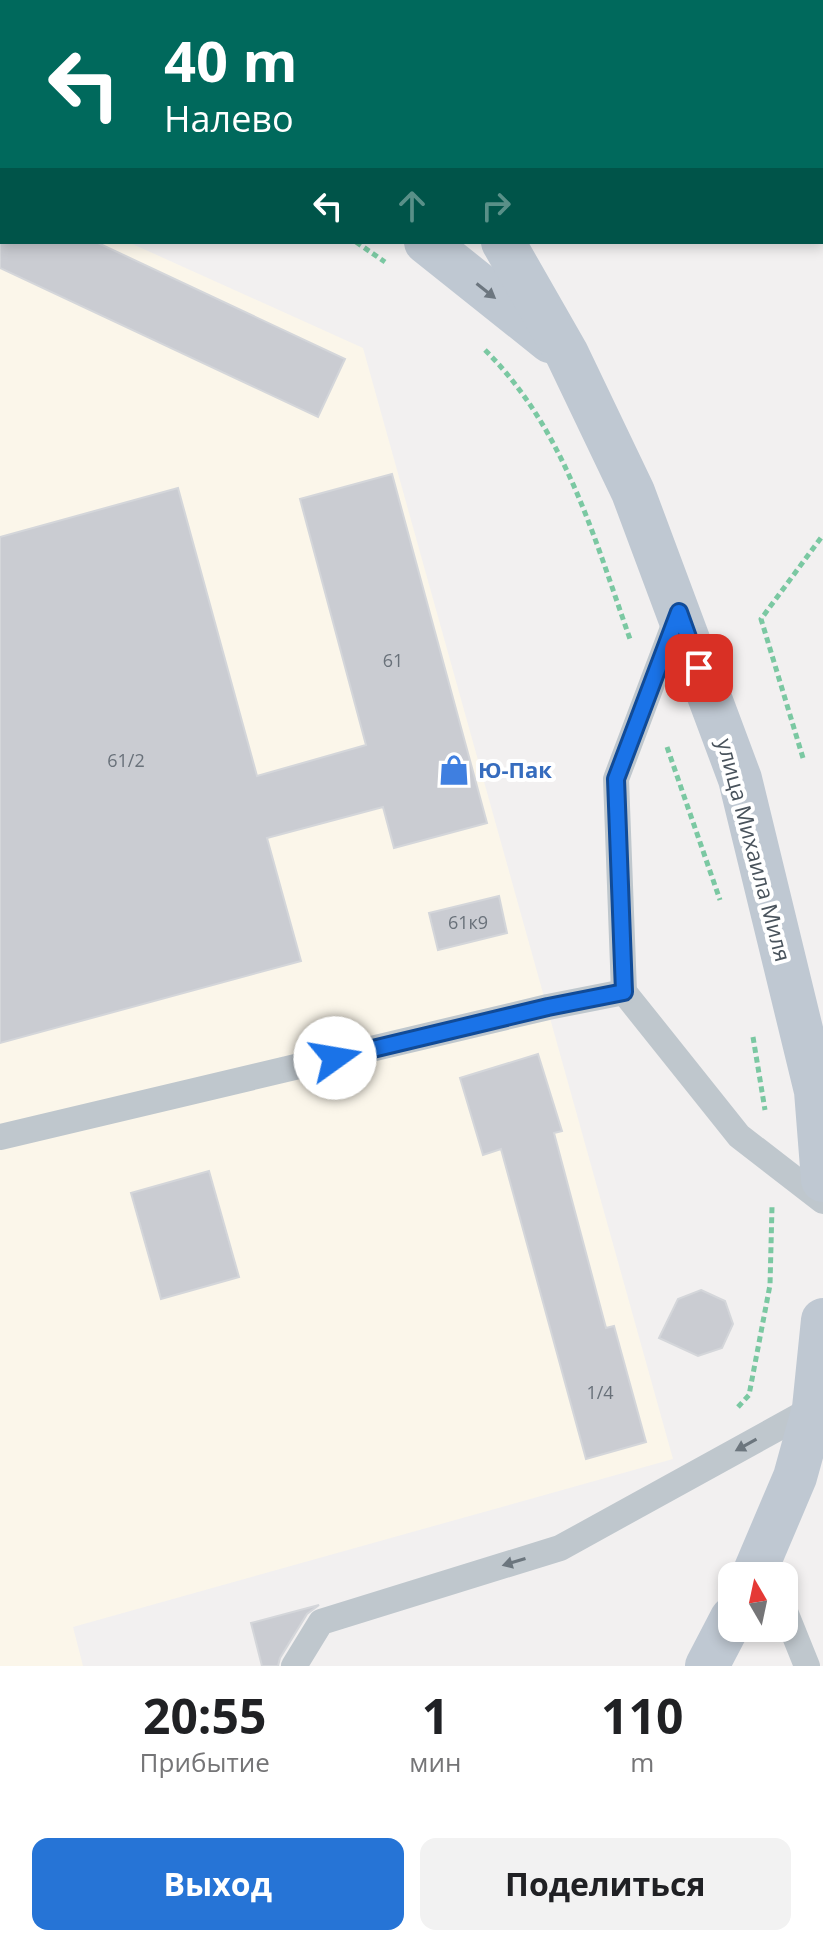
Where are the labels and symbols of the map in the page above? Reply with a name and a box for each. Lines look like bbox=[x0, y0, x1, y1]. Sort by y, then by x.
one-way arrow bbox=[476, 283, 496, 299]
pin bbox=[665, 634, 733, 702]
house number: 61 bbox=[383, 648, 403, 672]
street label: улица Михаила Миля bbox=[711, 735, 799, 965]
house number: 61/2 bbox=[107, 748, 145, 772]
shop icon: Ю-Пак bbox=[437, 753, 471, 787]
place label: Ю-Пак bbox=[478, 754, 552, 784]
house number: 61к9 bbox=[448, 910, 488, 934]
position arrow bbox=[293, 1016, 377, 1100]
house number: 1/4 bbox=[586, 1380, 614, 1404]
one-way arrow bbox=[735, 1438, 757, 1452]
one-way arrow bbox=[502, 1556, 526, 1569]
north arrow bbox=[718, 1562, 798, 1642]

